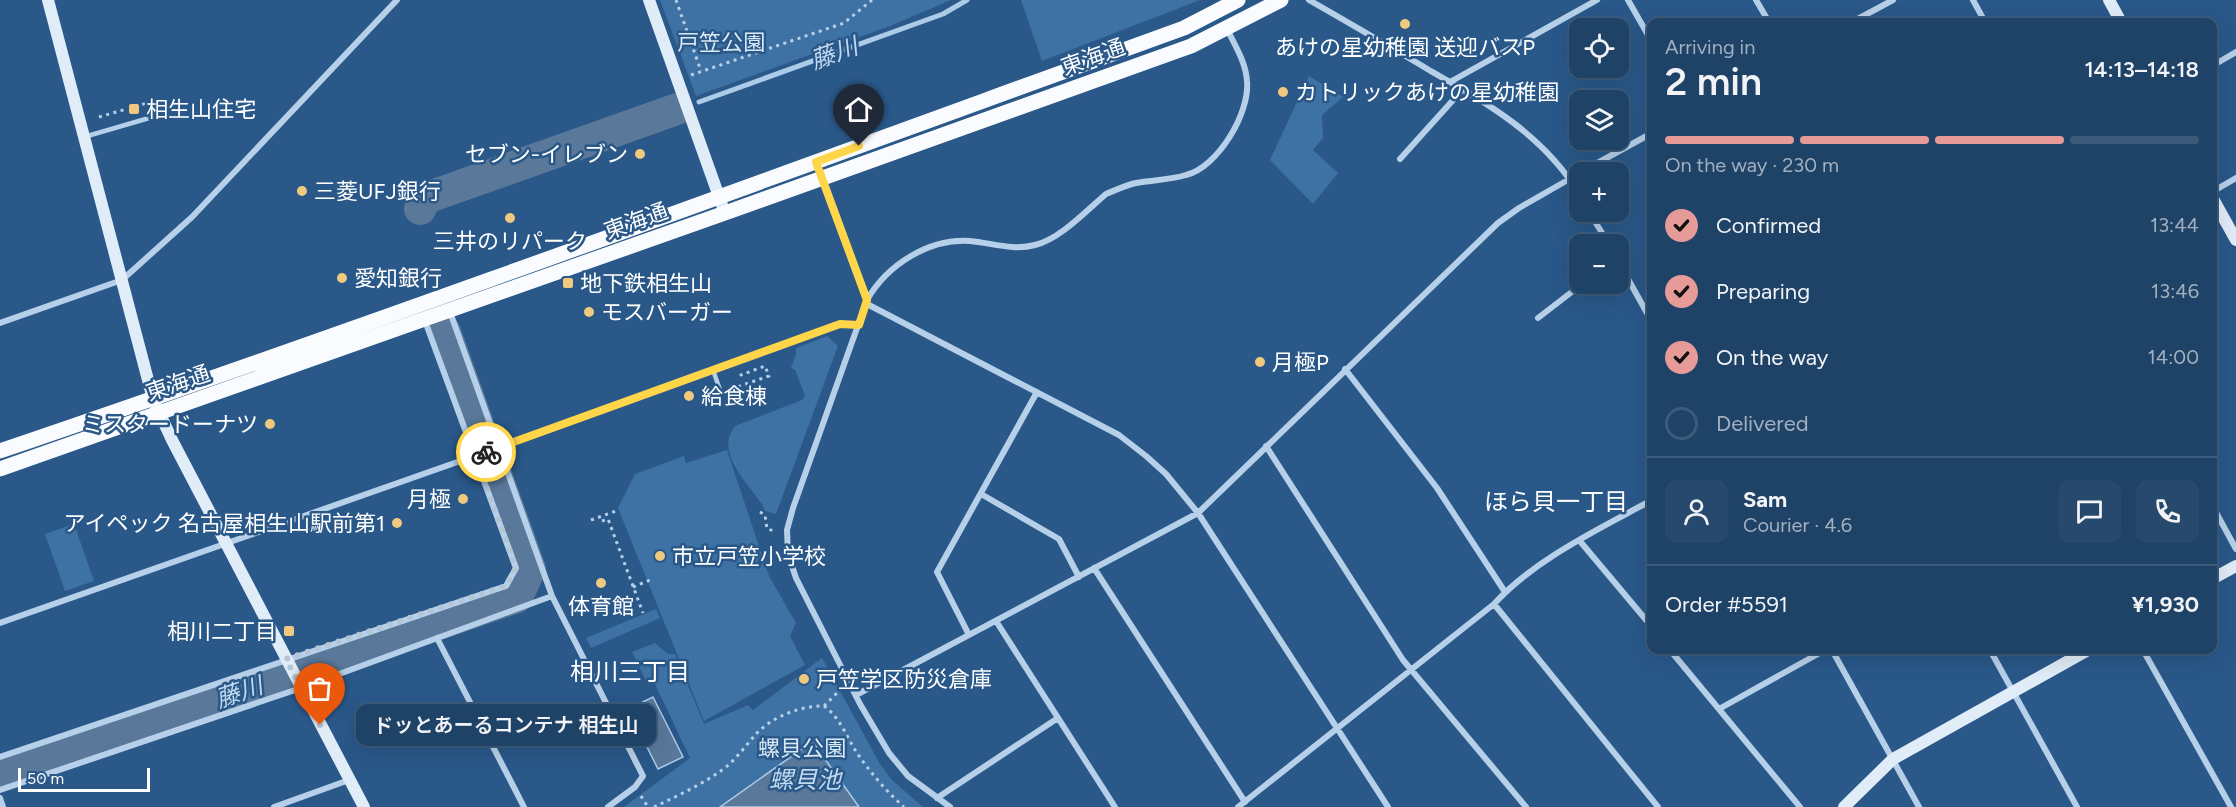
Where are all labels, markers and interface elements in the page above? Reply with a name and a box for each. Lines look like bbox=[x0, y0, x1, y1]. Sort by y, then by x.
marker: あけの星幼稚園 送迎バスP bbox=[1398, 17, 1412, 31]
map controls bbox=[1569, 18, 1629, 294]
button: locate bbox=[1569, 18, 1629, 78]
park label: 戸笠公園 bbox=[677, 29, 765, 56]
water label: 藤川 bbox=[806, 30, 864, 75]
street label: 東海通 bbox=[1057, 33, 1129, 81]
place label: あけの星幼稚園 送迎バスP bbox=[1275, 34, 1535, 61]
text: Arriving in bbox=[1665, 35, 1755, 59]
text: 14:13–14:18 bbox=[2084, 56, 2199, 83]
text: 2 min bbox=[1665, 58, 1762, 105]
place label: カトリックあけの星幼稚園 bbox=[1295, 79, 1559, 106]
pin bbox=[833, 84, 884, 146]
marker: カトリックあけの星幼稚園 bbox=[1276, 85, 1290, 99]
button: layers bbox=[1569, 90, 1629, 150]
icon: home bbox=[842, 93, 875, 126]
place label: 相生山住宅 bbox=[146, 96, 256, 123]
marker: 相生山住宅 bbox=[127, 102, 141, 116]
place label: セブン-イレブン bbox=[465, 141, 628, 168]
marker: セブン-イレブン bbox=[633, 147, 647, 161]
text: On the way · 230 m bbox=[1665, 153, 1839, 177]
button: + bbox=[1569, 162, 1629, 222]
place label: 三菱UFJ銀行 bbox=[314, 178, 441, 205]
marker: 三菱UFJ銀行 bbox=[295, 184, 309, 198]
street label: 東海通 bbox=[600, 197, 672, 245]
icon: check bbox=[1665, 209, 1698, 242]
marker: 三井のリパーク bbox=[503, 211, 517, 225]
text: Confirmed bbox=[1716, 212, 1821, 239]
text: 13:44 bbox=[2150, 213, 2199, 237]
place label: 三井のリパーク bbox=[433, 228, 587, 255]
button: − bbox=[1569, 234, 1629, 294]
place label: 愛知銀行 bbox=[354, 265, 442, 292]
place label: 地下鉄相生山 bbox=[580, 270, 712, 297]
marker: 愛知銀行 bbox=[335, 271, 349, 285]
icon: check bbox=[1665, 275, 1698, 308]
marker: 地下鉄相生山 bbox=[561, 276, 575, 290]
text: Preparing bbox=[1716, 278, 1810, 305]
text: 13:46 bbox=[2151, 279, 2199, 303]
place label: モスバーガー bbox=[601, 299, 733, 326]
marker: モスバーガー bbox=[582, 305, 596, 319]
icon: check bbox=[1665, 341, 1698, 374]
text: On the way bbox=[1716, 344, 1828, 371]
text: 14:00 bbox=[2148, 345, 2199, 369]
place label: 月極P bbox=[1272, 349, 1329, 376]
marker: 月極P bbox=[1253, 355, 1267, 369]
street label: 東海通 bbox=[142, 359, 214, 407]
place label: 給食棟 bbox=[701, 383, 767, 410]
marker: 給食棟 bbox=[682, 389, 696, 403]
text: Delivered bbox=[1716, 410, 1809, 437]
place label: ミスタードーナツ bbox=[82, 411, 258, 438]
marker: ミスタードーナツ bbox=[263, 417, 277, 431]
courier bbox=[456, 422, 516, 482]
icon: bike bbox=[470, 436, 503, 469]
button: person bbox=[1665, 480, 1728, 543]
button: chat bbox=[2058, 480, 2121, 543]
button: phone bbox=[2136, 480, 2199, 543]
place label: 月極 bbox=[407, 486, 451, 513]
text: Sam bbox=[1743, 486, 1787, 513]
district label: ほら貝一丁目 bbox=[1484, 487, 1628, 516]
marker: 月極 bbox=[456, 492, 470, 506]
place label: アイペック 名古屋相生山駅前第1 bbox=[64, 510, 385, 537]
text: Courier · 4.6 bbox=[1743, 513, 1852, 537]
marker: アイペック 名古屋相生山駅前第1 bbox=[390, 516, 404, 530]
place label: 市立戸笠小学校 bbox=[672, 543, 826, 570]
marker: 市立戸笠小学校 bbox=[653, 549, 667, 563]
marker: 体育館 bbox=[594, 576, 608, 590]
text: Order #5591 bbox=[1665, 591, 1788, 618]
text: ¥1,930 bbox=[2132, 591, 2199, 618]
place label: 体育館 bbox=[568, 593, 634, 620]
place label: 相川二丁目 bbox=[167, 618, 277, 645]
marker: 相川二丁目 bbox=[282, 624, 296, 638]
district label: 相川三丁目 bbox=[570, 657, 690, 686]
pin bbox=[294, 663, 345, 725]
place label: 戸笠学区防災倉庫 bbox=[816, 666, 992, 693]
water label: 藤川 bbox=[212, 669, 269, 714]
icon: bag bbox=[303, 672, 336, 705]
marker: 戸笠学区防災倉庫 bbox=[797, 672, 811, 686]
callout: ドッとあーるコンテナ 相生山 bbox=[356, 704, 656, 746]
text: ドッとあーるコンテナ 相生山 bbox=[374, 713, 638, 737]
park label: 螺貝公園 bbox=[758, 735, 846, 762]
scale bar bbox=[18, 765, 150, 792]
water label: 螺貝池 bbox=[769, 765, 843, 794]
text: 50 m bbox=[27, 769, 64, 788]

